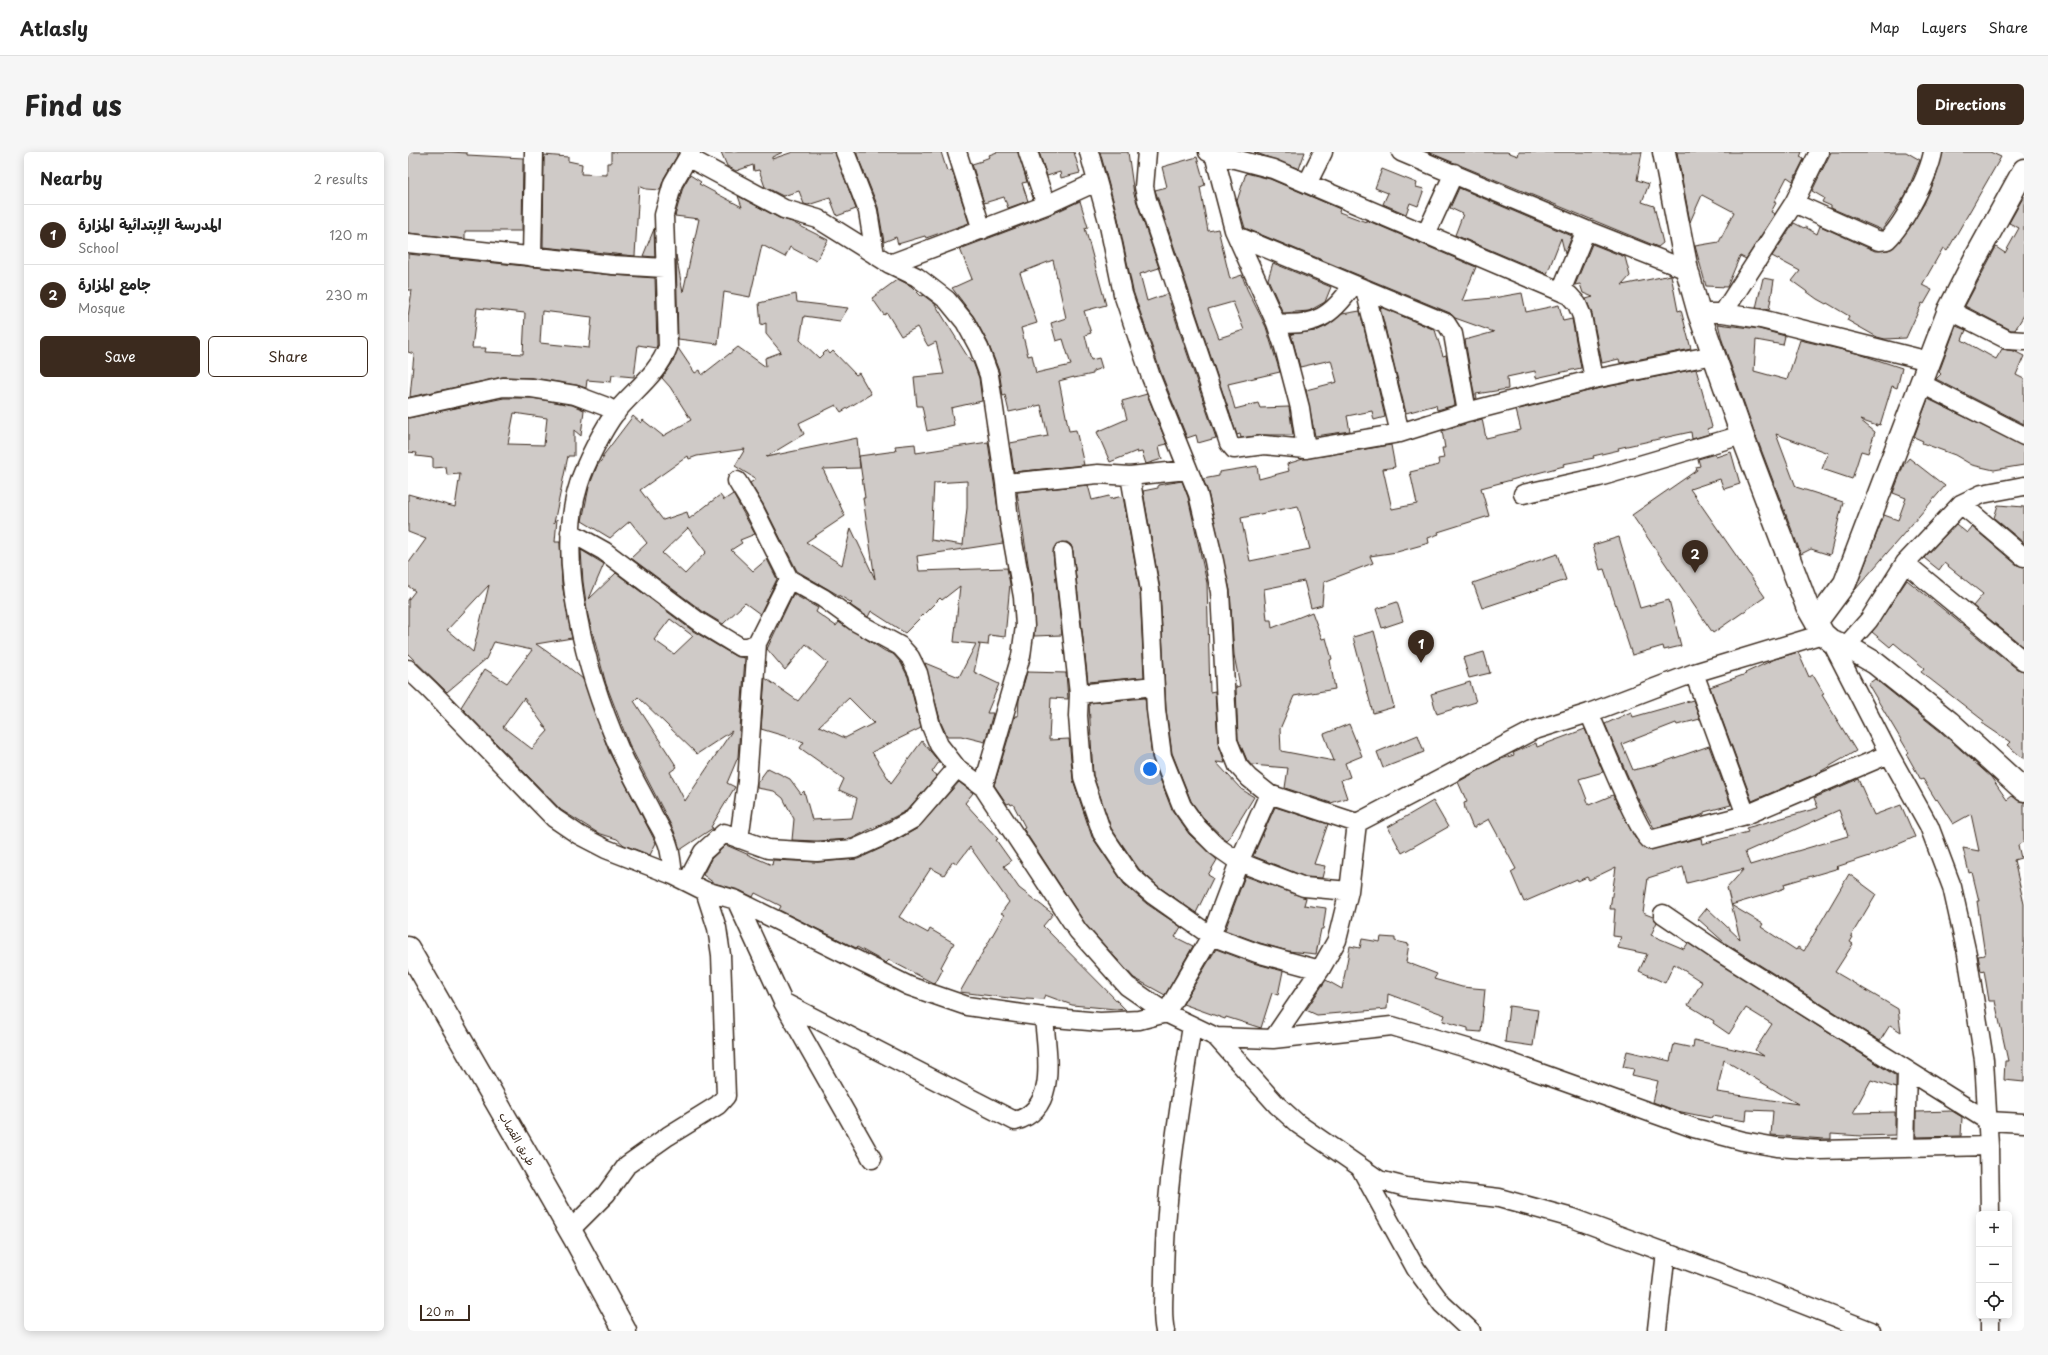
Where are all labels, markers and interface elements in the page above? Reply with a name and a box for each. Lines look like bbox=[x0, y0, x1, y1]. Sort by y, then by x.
text: Atlasly bbox=[20, 14, 88, 42]
text: Map bbox=[1870, 17, 1900, 38]
text: Layers bbox=[1922, 17, 1967, 38]
text: Share bbox=[1989, 17, 2028, 38]
text: Find us bbox=[24, 83, 122, 126]
button: Directions bbox=[1917, 84, 2024, 125]
text: Nearby bbox=[40, 165, 102, 191]
text: 2 results bbox=[314, 169, 368, 188]
text: المدرسة الإبتدائية المزارة bbox=[78, 212, 222, 235]
text: 1 bbox=[50, 225, 56, 244]
text: 120 m bbox=[329, 225, 368, 244]
text: School bbox=[78, 238, 119, 257]
text: جامع المزارة bbox=[78, 272, 151, 295]
text: 2 bbox=[48, 285, 58, 304]
text: 230 m bbox=[326, 285, 368, 304]
text: Mosque bbox=[78, 298, 125, 317]
button: Save bbox=[40, 336, 200, 377]
button: Share bbox=[208, 336, 368, 377]
pin: 2 bbox=[1682, 540, 1708, 573]
pin: 1 bbox=[1408, 630, 1434, 663]
your location bbox=[1140, 759, 1160, 779]
street label: طريق القصاب bbox=[495, 1109, 540, 1169]
map controls bbox=[1976, 1211, 2012, 1319]
button: + bbox=[1976, 1211, 2012, 1247]
button: − bbox=[1976, 1247, 2012, 1283]
button: locate bbox=[1976, 1283, 2012, 1319]
scale bar bbox=[420, 1303, 470, 1322]
text: 20 m bbox=[426, 1303, 454, 1320]

